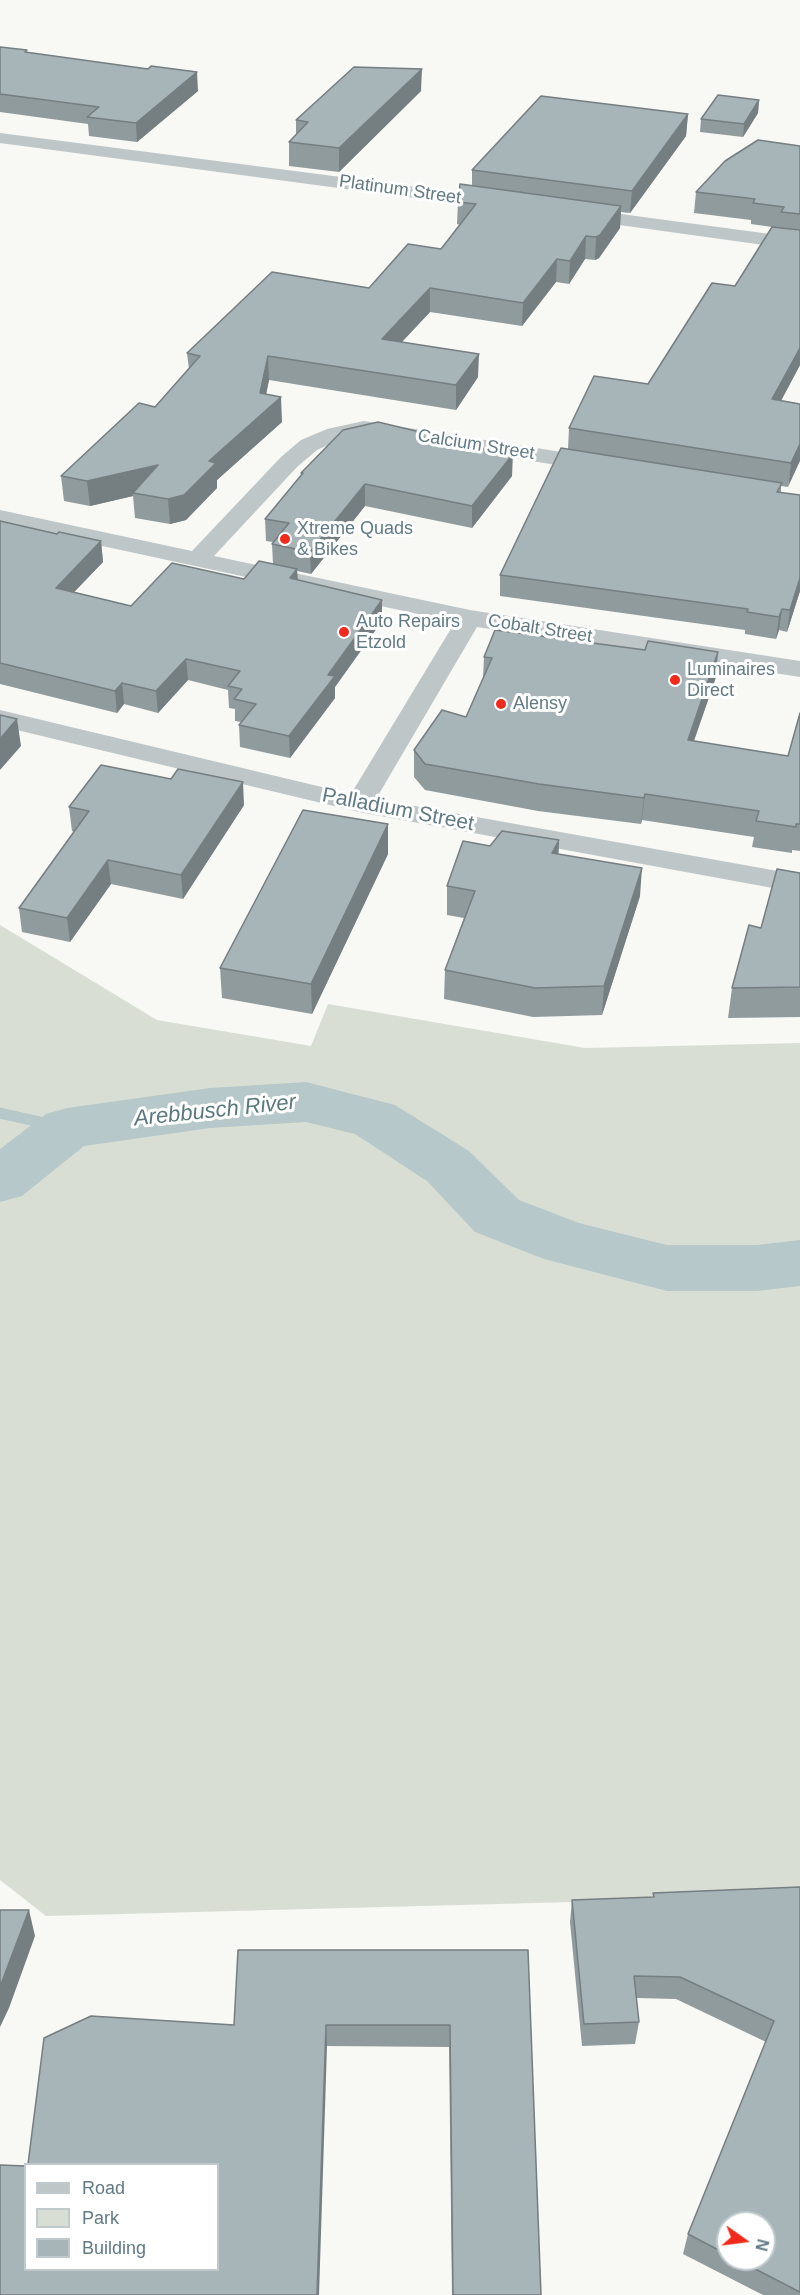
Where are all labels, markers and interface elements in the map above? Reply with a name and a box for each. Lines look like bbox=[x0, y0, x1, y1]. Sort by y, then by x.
street label: Platinum Street bbox=[338, 171, 462, 209]
street label: Calcium Street bbox=[416, 425, 536, 465]
place label: Xtreme Quads & Bikes bbox=[297, 518, 413, 560]
marker: Xtreme Quads & Bikes bbox=[278, 532, 292, 546]
street label: Cobalt Street bbox=[486, 610, 594, 648]
place label: Auto Repairs Etzold bbox=[356, 611, 460, 654]
marker: Auto Repairs Etzold bbox=[337, 625, 351, 639]
place label: Luminaires Direct bbox=[687, 659, 775, 702]
marker: Luminaires Direct bbox=[668, 673, 682, 687]
place label: Alensy bbox=[513, 693, 567, 715]
marker: Alensy bbox=[494, 697, 508, 711]
street label: Palladium Street bbox=[320, 783, 476, 837]
water label: Arebbusch River bbox=[133, 1089, 297, 1133]
legend bbox=[24, 2163, 219, 2271]
text: Road bbox=[82, 2178, 125, 2198]
text: Park bbox=[82, 2208, 119, 2228]
north arrow bbox=[716, 2211, 776, 2271]
text: N bbox=[752, 2237, 772, 2253]
text: Building bbox=[82, 2238, 146, 2258]

